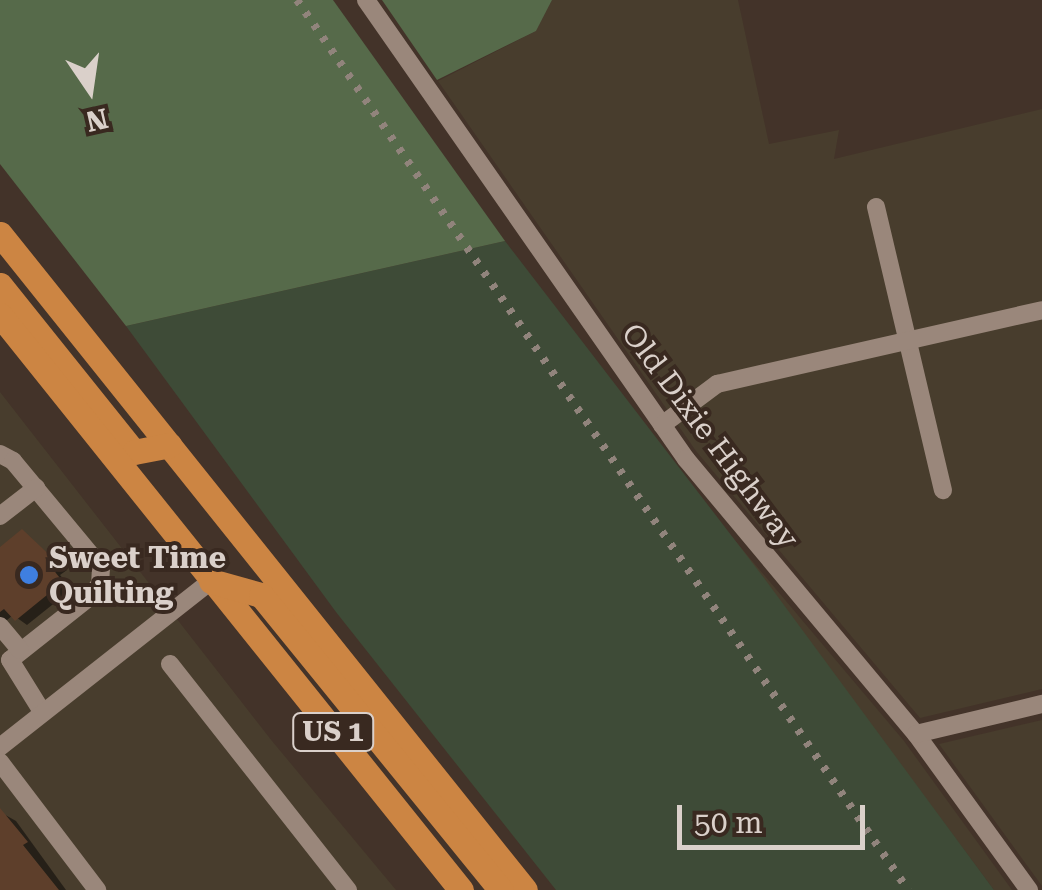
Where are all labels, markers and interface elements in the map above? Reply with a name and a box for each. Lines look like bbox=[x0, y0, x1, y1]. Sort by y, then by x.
north arrow bbox=[40, 40, 140, 140]
text: N bbox=[83, 101, 111, 138]
street label: Old Dixie Highway bbox=[614, 317, 806, 555]
place label: Sweet Time Quilting bbox=[49, 540, 226, 610]
marker: Sweet Time Quilting bbox=[18, 564, 40, 586]
road number: US 1 bbox=[290, 709, 376, 755]
scale bar bbox=[682, 785, 870, 847]
text: 50 m bbox=[694, 805, 763, 840]

